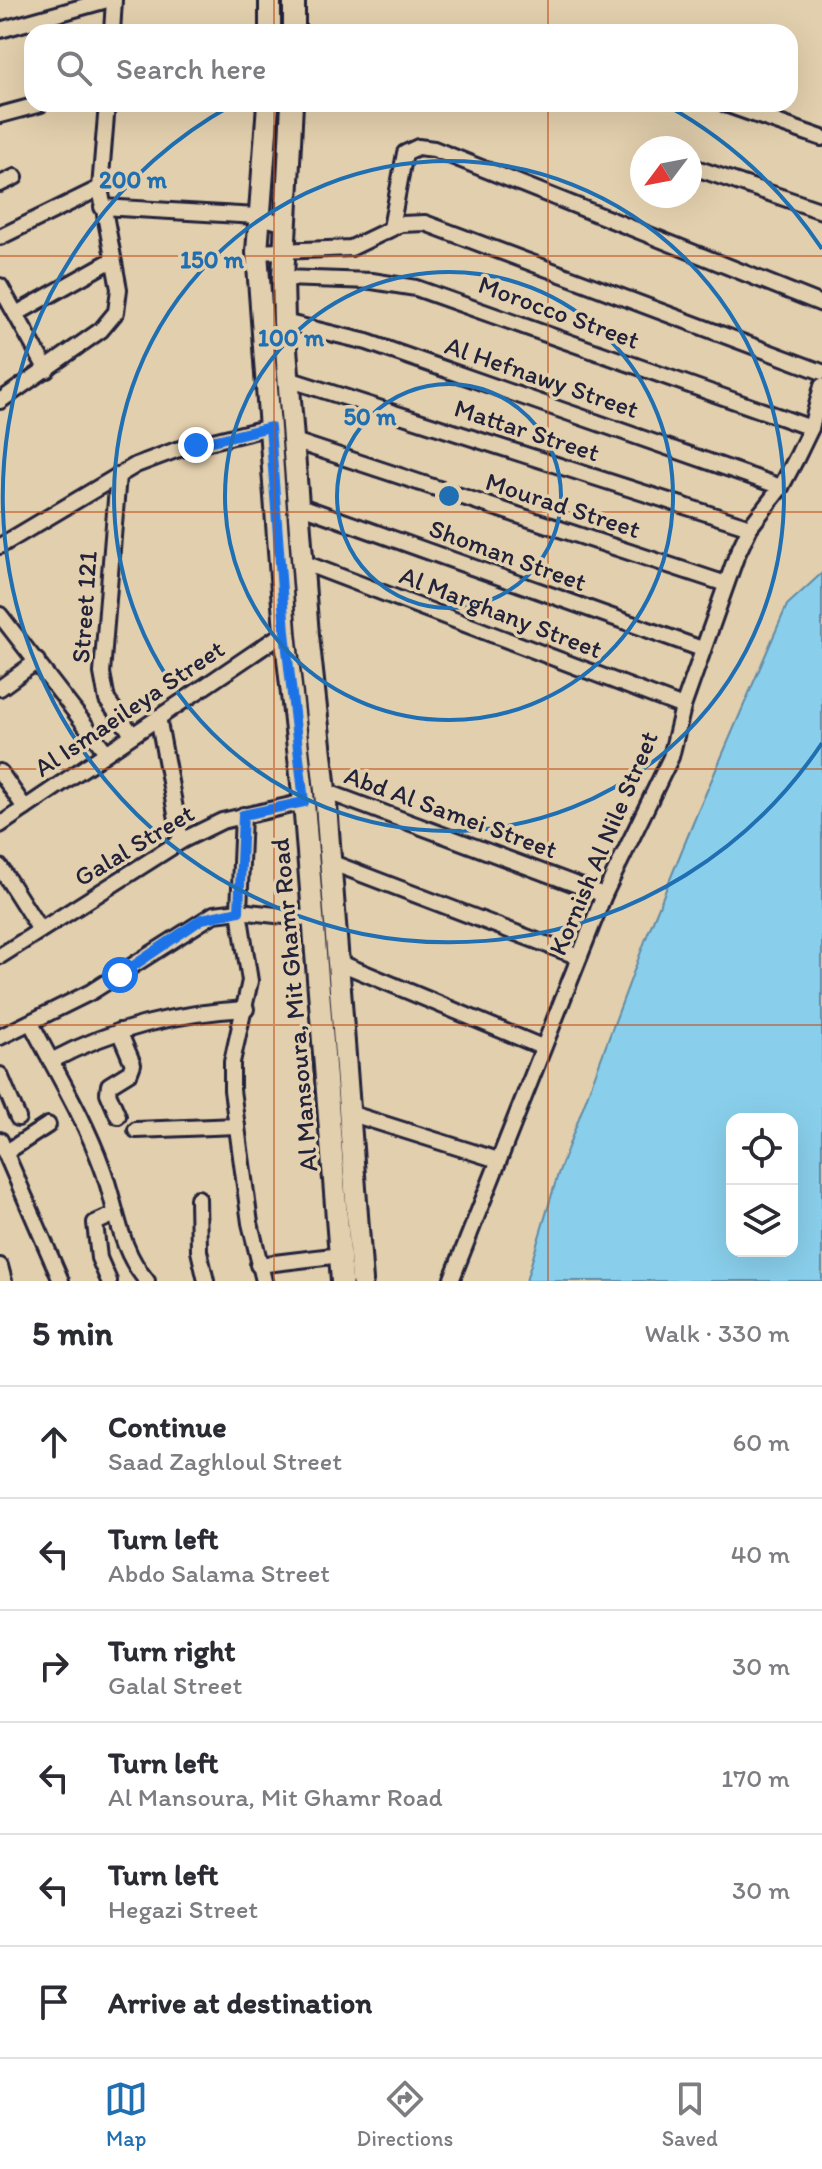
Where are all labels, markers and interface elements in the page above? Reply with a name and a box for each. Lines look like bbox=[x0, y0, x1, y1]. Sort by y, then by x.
search box bbox=[24, 24, 798, 112]
icon: search bbox=[52, 46, 96, 90]
text: Search here bbox=[116, 50, 266, 87]
north arrow bbox=[630, 136, 702, 208]
text: 200 m bbox=[99, 165, 168, 194]
text: 150 m bbox=[180, 245, 245, 274]
street label: Morocco Street bbox=[474, 268, 644, 356]
text: 100 m bbox=[258, 323, 325, 352]
street label: Al Hefnawy Street bbox=[441, 329, 643, 425]
street label: Mattar Street bbox=[450, 391, 604, 469]
text: 50 m bbox=[344, 402, 397, 431]
route end bbox=[178, 427, 214, 463]
street label: Mourad Street bbox=[482, 465, 645, 545]
centre of rings bbox=[435, 482, 463, 510]
street label: Shoman Street bbox=[425, 512, 591, 598]
street label: Street 121 bbox=[64, 550, 104, 664]
street label: Al Marghany Street bbox=[395, 559, 607, 665]
street label: Al Ismaeileya Street bbox=[28, 632, 230, 783]
street label: Kornish Al Nile Street bbox=[541, 726, 665, 960]
street label: Abd Al Samei Street bbox=[340, 759, 562, 865]
street label: Galal Street bbox=[68, 797, 200, 893]
street label: Al Mansoura, Mit Ghamr Road bbox=[263, 837, 325, 1173]
route start bbox=[102, 957, 138, 993]
map controls bbox=[726, 1113, 798, 1257]
button: locate bbox=[726, 1113, 798, 1185]
button: layers bbox=[726, 1185, 798, 1257]
text: 5 min bbox=[32, 1313, 113, 1354]
text: Walk · 330 m bbox=[645, 1317, 790, 1349]
text: Continue bbox=[108, 1408, 227, 1445]
icon: ahead bbox=[32, 1420, 76, 1464]
text: 60 m bbox=[733, 1426, 790, 1458]
text: Saad Zaghloul Street bbox=[108, 1445, 342, 1477]
text: Turn left bbox=[108, 1520, 219, 1557]
icon: left bbox=[32, 1532, 76, 1576]
text: 40 m bbox=[731, 1538, 790, 1570]
text: Abdo Salama Street bbox=[108, 1557, 330, 1589]
text: Turn right bbox=[108, 1632, 236, 1669]
icon: right bbox=[32, 1644, 76, 1688]
text: 30 m bbox=[732, 1650, 790, 1682]
text: Galal Street bbox=[108, 1669, 242, 1701]
text: Turn left bbox=[108, 1744, 219, 1781]
icon: left bbox=[32, 1756, 76, 1800]
text: 170 m bbox=[721, 1762, 790, 1794]
text: Al Mansoura, Mit Ghamr Road bbox=[108, 1781, 443, 1813]
text: Turn left bbox=[108, 1856, 219, 1893]
icon: left bbox=[32, 1868, 76, 1912]
text: 30 m bbox=[732, 1874, 790, 1906]
text: Hegazi Street bbox=[108, 1893, 258, 1925]
icon: arrive bbox=[32, 1980, 76, 2024]
text: Arrive at destination bbox=[108, 1984, 372, 2021]
tab: Map bbox=[104, 2077, 148, 2152]
tab: Directions bbox=[357, 2077, 453, 2152]
tab: Saved bbox=[662, 2077, 718, 2152]

